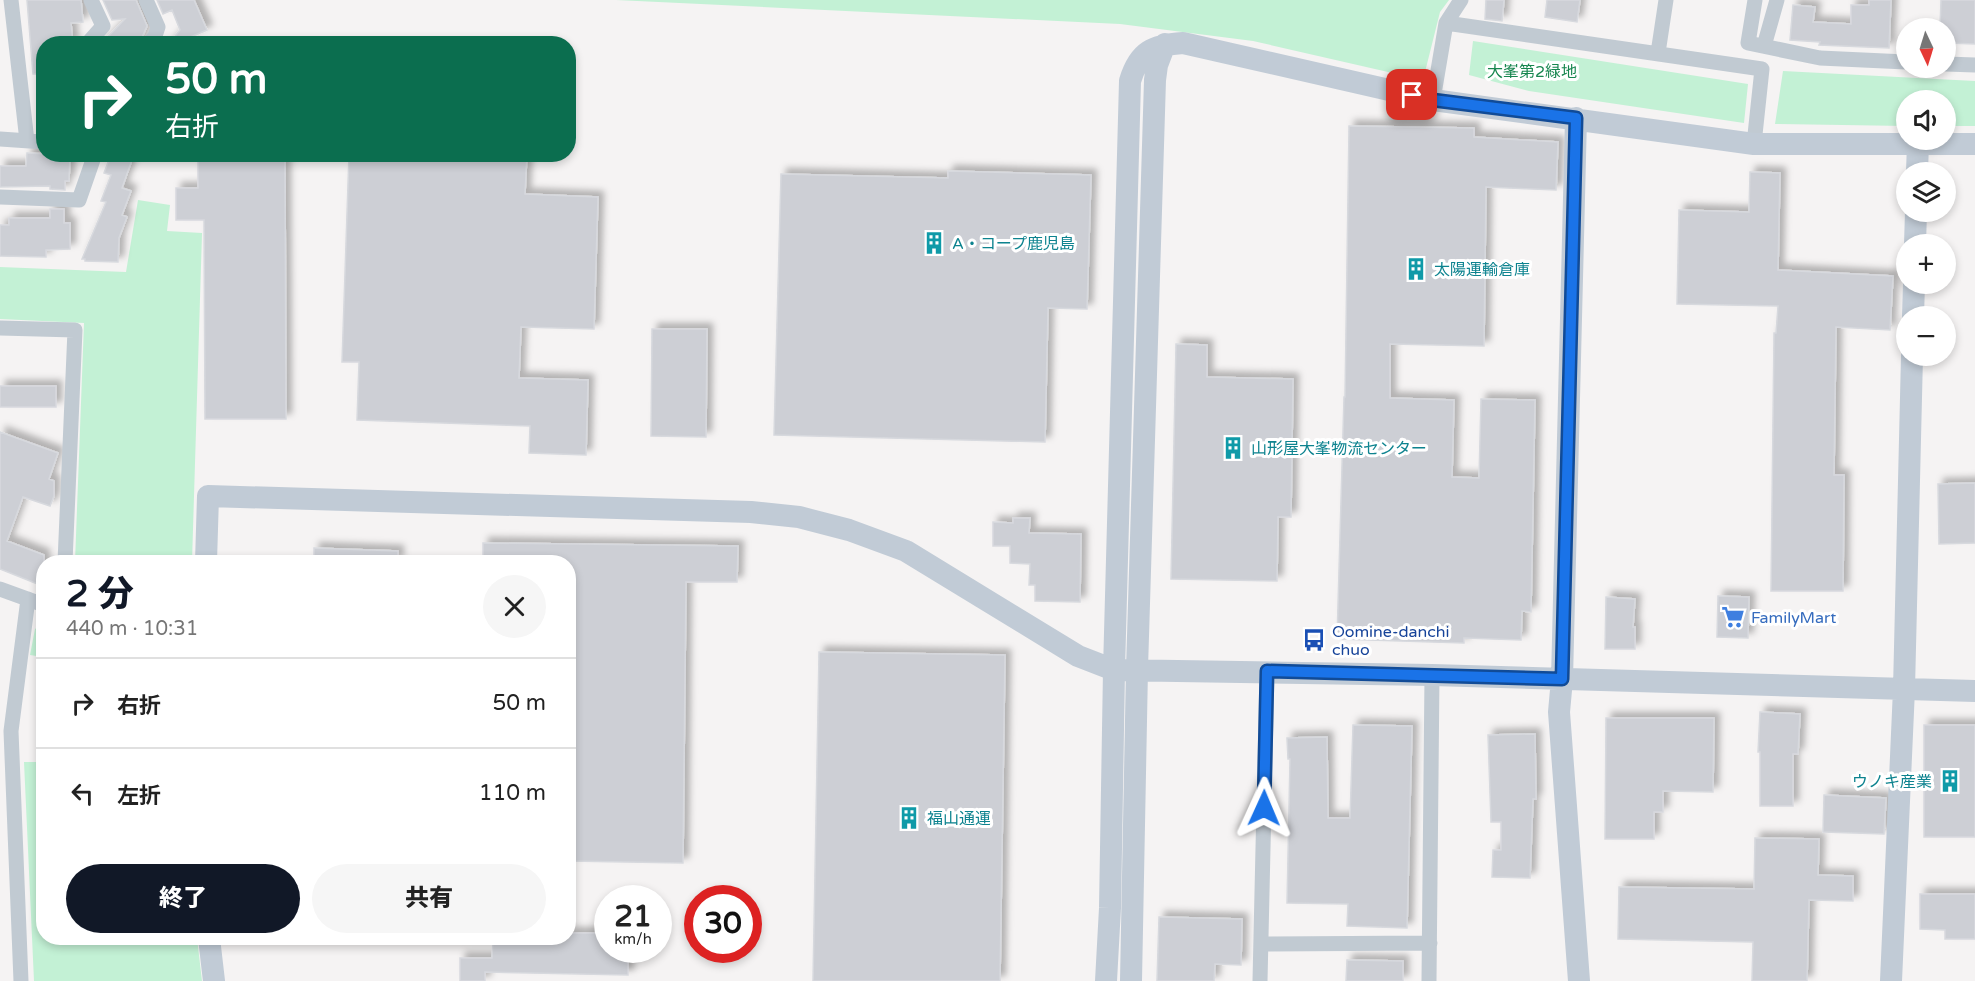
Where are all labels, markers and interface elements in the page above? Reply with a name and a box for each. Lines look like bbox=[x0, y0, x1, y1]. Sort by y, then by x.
north arrow bbox=[1896, 18, 1956, 78]
map controls bbox=[1896, 18, 1956, 366]
text: 50 m bbox=[165, 54, 267, 105]
icon: right bbox=[66, 60, 144, 138]
park label: 大峯第2緑地 bbox=[1487, 62, 1577, 82]
pin bbox=[1386, 69, 1437, 120]
icon: arrive bbox=[1395, 78, 1428, 111]
button: sound bbox=[1896, 90, 1956, 150]
text: 右折 bbox=[165, 111, 219, 144]
button: layers bbox=[1896, 162, 1956, 222]
building icon: A・コープ鹿児島 bbox=[921, 230, 947, 256]
place label: A・コープ鹿児島 bbox=[952, 234, 1075, 254]
button: + bbox=[1896, 234, 1956, 294]
building icon: 太陽運輸倉庫 bbox=[1403, 256, 1429, 282]
place label: 太陽運輸倉庫 bbox=[1434, 260, 1530, 280]
button: − bbox=[1896, 306, 1956, 366]
building icon: 山形屋大峯物流センター bbox=[1220, 435, 1246, 461]
place label: 山形屋大峯物流センター bbox=[1251, 439, 1427, 459]
text: 2 分 bbox=[66, 573, 134, 616]
button: close bbox=[483, 575, 546, 638]
supermarket icon: FamilyMart bbox=[1720, 604, 1746, 630]
place label: FamilyMart bbox=[1751, 608, 1836, 628]
text: 440 m · 10:31 bbox=[66, 617, 198, 641]
place label: Oomine-danchi chuo bbox=[1332, 622, 1450, 660]
bus stop icon: Oomine-danchi chuo bbox=[1301, 627, 1327, 653]
icon: right bbox=[66, 687, 99, 720]
text: 50 m bbox=[492, 690, 546, 716]
text: 右折 bbox=[117, 693, 161, 719]
building icon: ウノキ産業 bbox=[1937, 768, 1963, 794]
place label: ウノキ産業 bbox=[1852, 772, 1932, 792]
position arrow bbox=[1232, 776, 1296, 840]
icon: left bbox=[66, 777, 99, 810]
text: 110 m bbox=[479, 780, 546, 806]
text: 左折 bbox=[117, 783, 161, 809]
building icon: 福山通運 bbox=[896, 805, 922, 831]
place label: 福山通運 bbox=[927, 809, 991, 829]
button: 終了 bbox=[66, 864, 300, 933]
button: 共有 bbox=[312, 864, 546, 933]
speed limit sign: 30 bbox=[684, 885, 762, 963]
text: 21 bbox=[614, 898, 652, 935]
text: km/h bbox=[614, 930, 652, 948]

